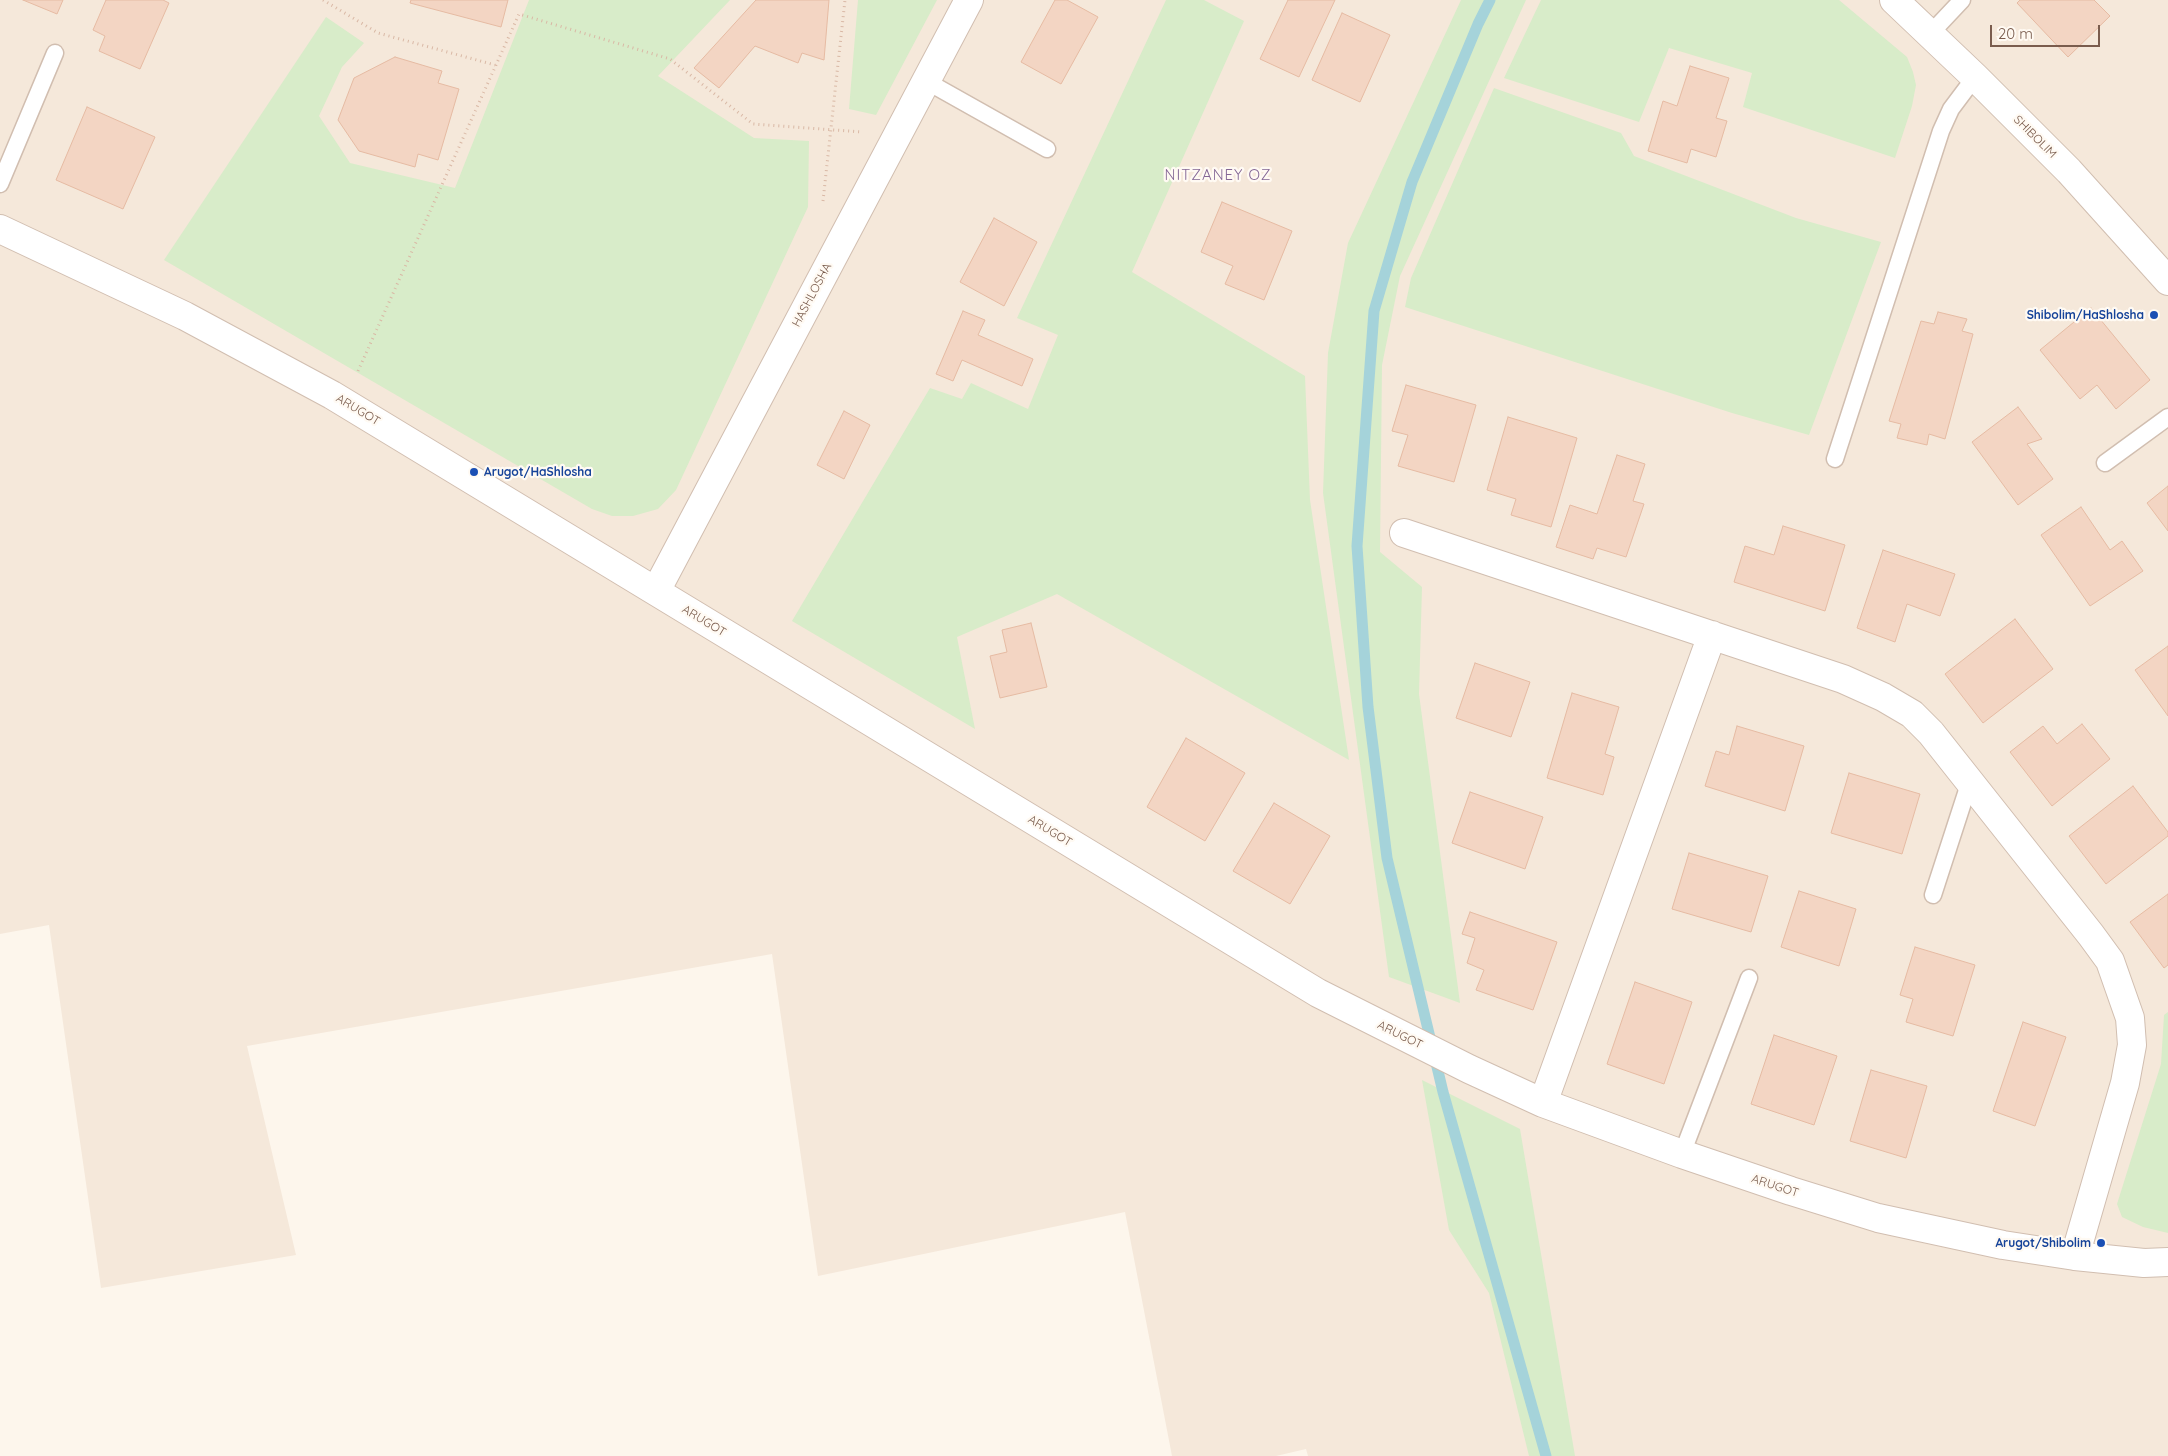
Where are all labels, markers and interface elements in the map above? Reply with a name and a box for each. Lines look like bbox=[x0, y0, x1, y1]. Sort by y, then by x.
scale bar bbox=[1993, 15, 2103, 47]
text: 20 m bbox=[1998, 24, 2033, 43]
street label: SHIBOLIM bbox=[2011, 113, 2059, 161]
district label: NITZANEY OZ bbox=[1163, 166, 1273, 184]
street label: HASHLOSHA bbox=[789, 261, 835, 329]
place label: Shibolim/HaShlosha bbox=[2027, 308, 2144, 322]
marker: Shibolim/HaShlosha bbox=[2148, 309, 2160, 321]
street label: ARUGOT bbox=[333, 391, 383, 429]
place label: Arugot/HaShlosha bbox=[484, 465, 592, 479]
marker: Arugot/HaShlosha bbox=[468, 466, 480, 478]
street label: ARUGOT bbox=[679, 602, 729, 640]
street label: ARUGOT bbox=[1025, 812, 1075, 850]
street label: ARUGOT bbox=[1375, 1018, 1425, 1052]
street label: ARUGOT bbox=[1750, 1172, 1800, 1200]
place label: Arugot/Shibolim bbox=[1995, 1236, 2091, 1250]
marker: Arugot/Shibolim bbox=[2095, 1237, 2107, 1249]

